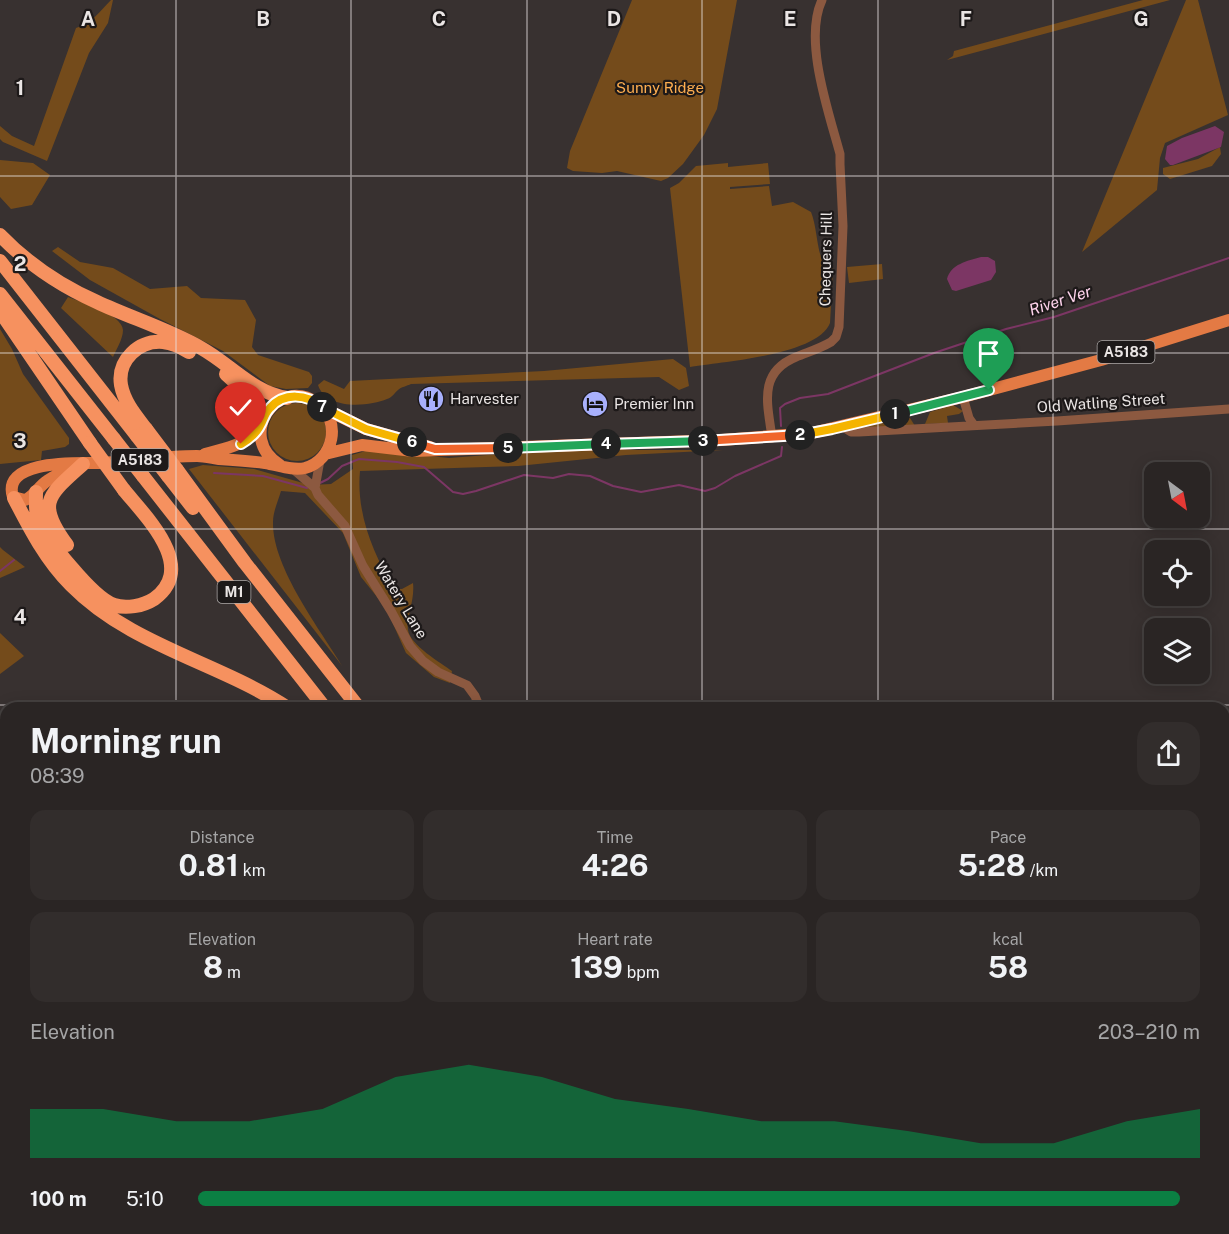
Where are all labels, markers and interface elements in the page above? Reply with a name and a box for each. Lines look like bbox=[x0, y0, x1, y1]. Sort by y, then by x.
text: A bbox=[81, 7, 95, 31]
text: B bbox=[256, 7, 270, 31]
text: C bbox=[432, 7, 446, 31]
text: D bbox=[607, 7, 621, 31]
text: E bbox=[784, 7, 796, 31]
text: F bbox=[960, 7, 972, 31]
text: G bbox=[1133, 7, 1149, 31]
text: 1 bbox=[16, 76, 24, 100]
park label: Sunny Ridge bbox=[616, 79, 704, 96]
street label: Chequers Hill bbox=[816, 211, 835, 307]
text: 2 bbox=[14, 252, 26, 276]
water label: River Ver bbox=[1027, 281, 1095, 319]
pin bbox=[963, 328, 1014, 390]
icon: arrive bbox=[972, 337, 1005, 370]
road number: A5183 bbox=[1098, 341, 1154, 363]
pin bbox=[215, 382, 266, 444]
restaurant icon: Harvester bbox=[416, 384, 446, 414]
hotel icon: Premier Inn bbox=[580, 389, 610, 419]
place label: Harvester bbox=[450, 390, 519, 407]
street label: Old Watling Street bbox=[1036, 390, 1166, 415]
icon: check bbox=[224, 391, 257, 424]
pin: 7 bbox=[307, 392, 337, 422]
place label: Premier Inn bbox=[614, 395, 694, 412]
text: 7 bbox=[317, 397, 327, 416]
pin: 1 bbox=[880, 399, 910, 429]
text: 1 bbox=[892, 404, 898, 423]
pin: 2 bbox=[785, 420, 815, 450]
text: 2 bbox=[795, 425, 805, 444]
pin: 3 bbox=[688, 426, 718, 456]
pin: 6 bbox=[397, 427, 427, 457]
text: 3 bbox=[13, 429, 27, 453]
pin: 4 bbox=[591, 429, 621, 459]
text: 3 bbox=[698, 431, 708, 450]
text: 6 bbox=[407, 432, 417, 451]
pin: 5 bbox=[493, 433, 523, 463]
text: 4 bbox=[601, 434, 611, 453]
text: 5 bbox=[503, 438, 513, 457]
road number: A5183 bbox=[112, 449, 168, 471]
north arrow bbox=[1144, 462, 1210, 528]
map controls bbox=[1144, 462, 1210, 684]
button: locate bbox=[1144, 540, 1210, 606]
street label: Watery Lane bbox=[372, 558, 431, 642]
road number: M1 bbox=[218, 581, 250, 603]
text: 4 bbox=[13, 605, 27, 629]
button: layers bbox=[1144, 618, 1210, 684]
text: Morning run bbox=[30, 722, 222, 760]
button: share bbox=[1137, 722, 1200, 785]
text: 08:39 bbox=[30, 764, 85, 788]
text: Distance bbox=[190, 828, 254, 847]
text: Time bbox=[597, 828, 633, 847]
text: Pace bbox=[990, 828, 1026, 847]
text: 0.81 bbox=[178, 847, 239, 883]
text: 4:26 bbox=[581, 847, 649, 883]
text: 5:28 bbox=[958, 847, 1026, 883]
text: km bbox=[239, 861, 266, 880]
text: /km bbox=[1026, 861, 1058, 880]
text: Elevation bbox=[188, 930, 256, 949]
text: Heart rate bbox=[577, 930, 653, 949]
text: kcal bbox=[993, 930, 1023, 949]
text: 8 bbox=[203, 949, 223, 985]
text: 139 bbox=[570, 949, 623, 985]
text: 58 bbox=[988, 949, 1028, 985]
text: m bbox=[223, 963, 241, 982]
text: bpm bbox=[623, 963, 660, 982]
text: Elevation bbox=[30, 1020, 115, 1044]
text: 203–210 m bbox=[1098, 1020, 1200, 1044]
text: 100 m bbox=[30, 1187, 87, 1211]
text: 5:10 bbox=[126, 1187, 164, 1211]

